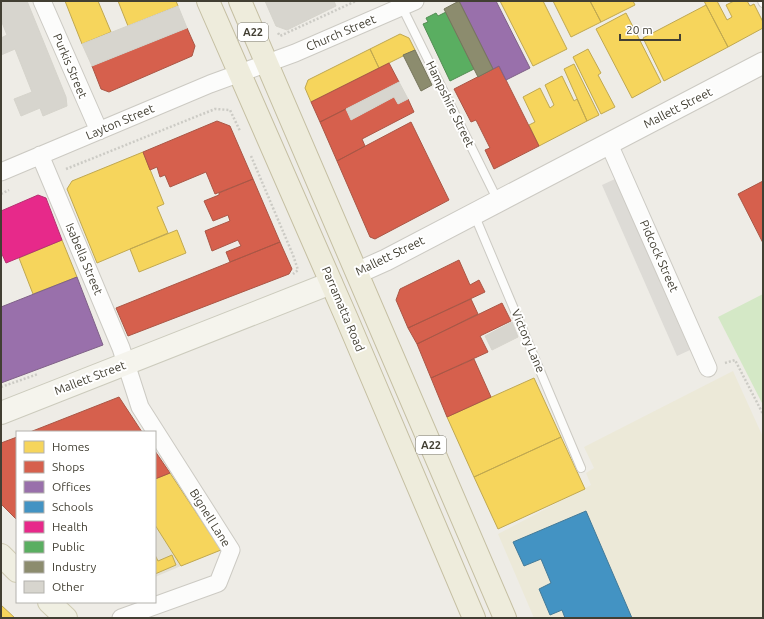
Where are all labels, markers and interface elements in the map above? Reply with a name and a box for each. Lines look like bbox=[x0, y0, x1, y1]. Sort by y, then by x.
street label: Church Street bbox=[304, 12, 378, 53]
scale bar bbox=[620, 16, 680, 42]
road number: A22 bbox=[238, 23, 268, 41]
text: 20 m bbox=[626, 23, 653, 36]
street label: Purkis Street bbox=[51, 32, 90, 100]
street label: Hampshire Street bbox=[424, 59, 477, 149]
street label: Mallett Street bbox=[641, 85, 714, 130]
street label: Layton Street bbox=[84, 101, 156, 142]
street label: Pidcock Street bbox=[638, 218, 681, 294]
street label: Isabella Street bbox=[63, 221, 106, 297]
street label: Mallett Street bbox=[353, 233, 427, 278]
street label: Parramatta Road bbox=[320, 264, 367, 353]
street label: Victory Lane bbox=[509, 307, 548, 374]
street label: Mallett Street bbox=[52, 358, 128, 397]
legend bbox=[16, 431, 156, 603]
road number: A22 bbox=[416, 436, 446, 454]
text: Homes bbox=[52, 440, 90, 453]
text: Shops bbox=[52, 460, 84, 473]
text: Offices bbox=[52, 480, 91, 493]
street label: Bignell Lane bbox=[187, 486, 233, 549]
text: Schools bbox=[52, 500, 93, 513]
text: Health bbox=[52, 520, 88, 533]
text: Public bbox=[52, 540, 85, 553]
text: Industry bbox=[52, 560, 97, 573]
text: Other bbox=[52, 580, 85, 593]

